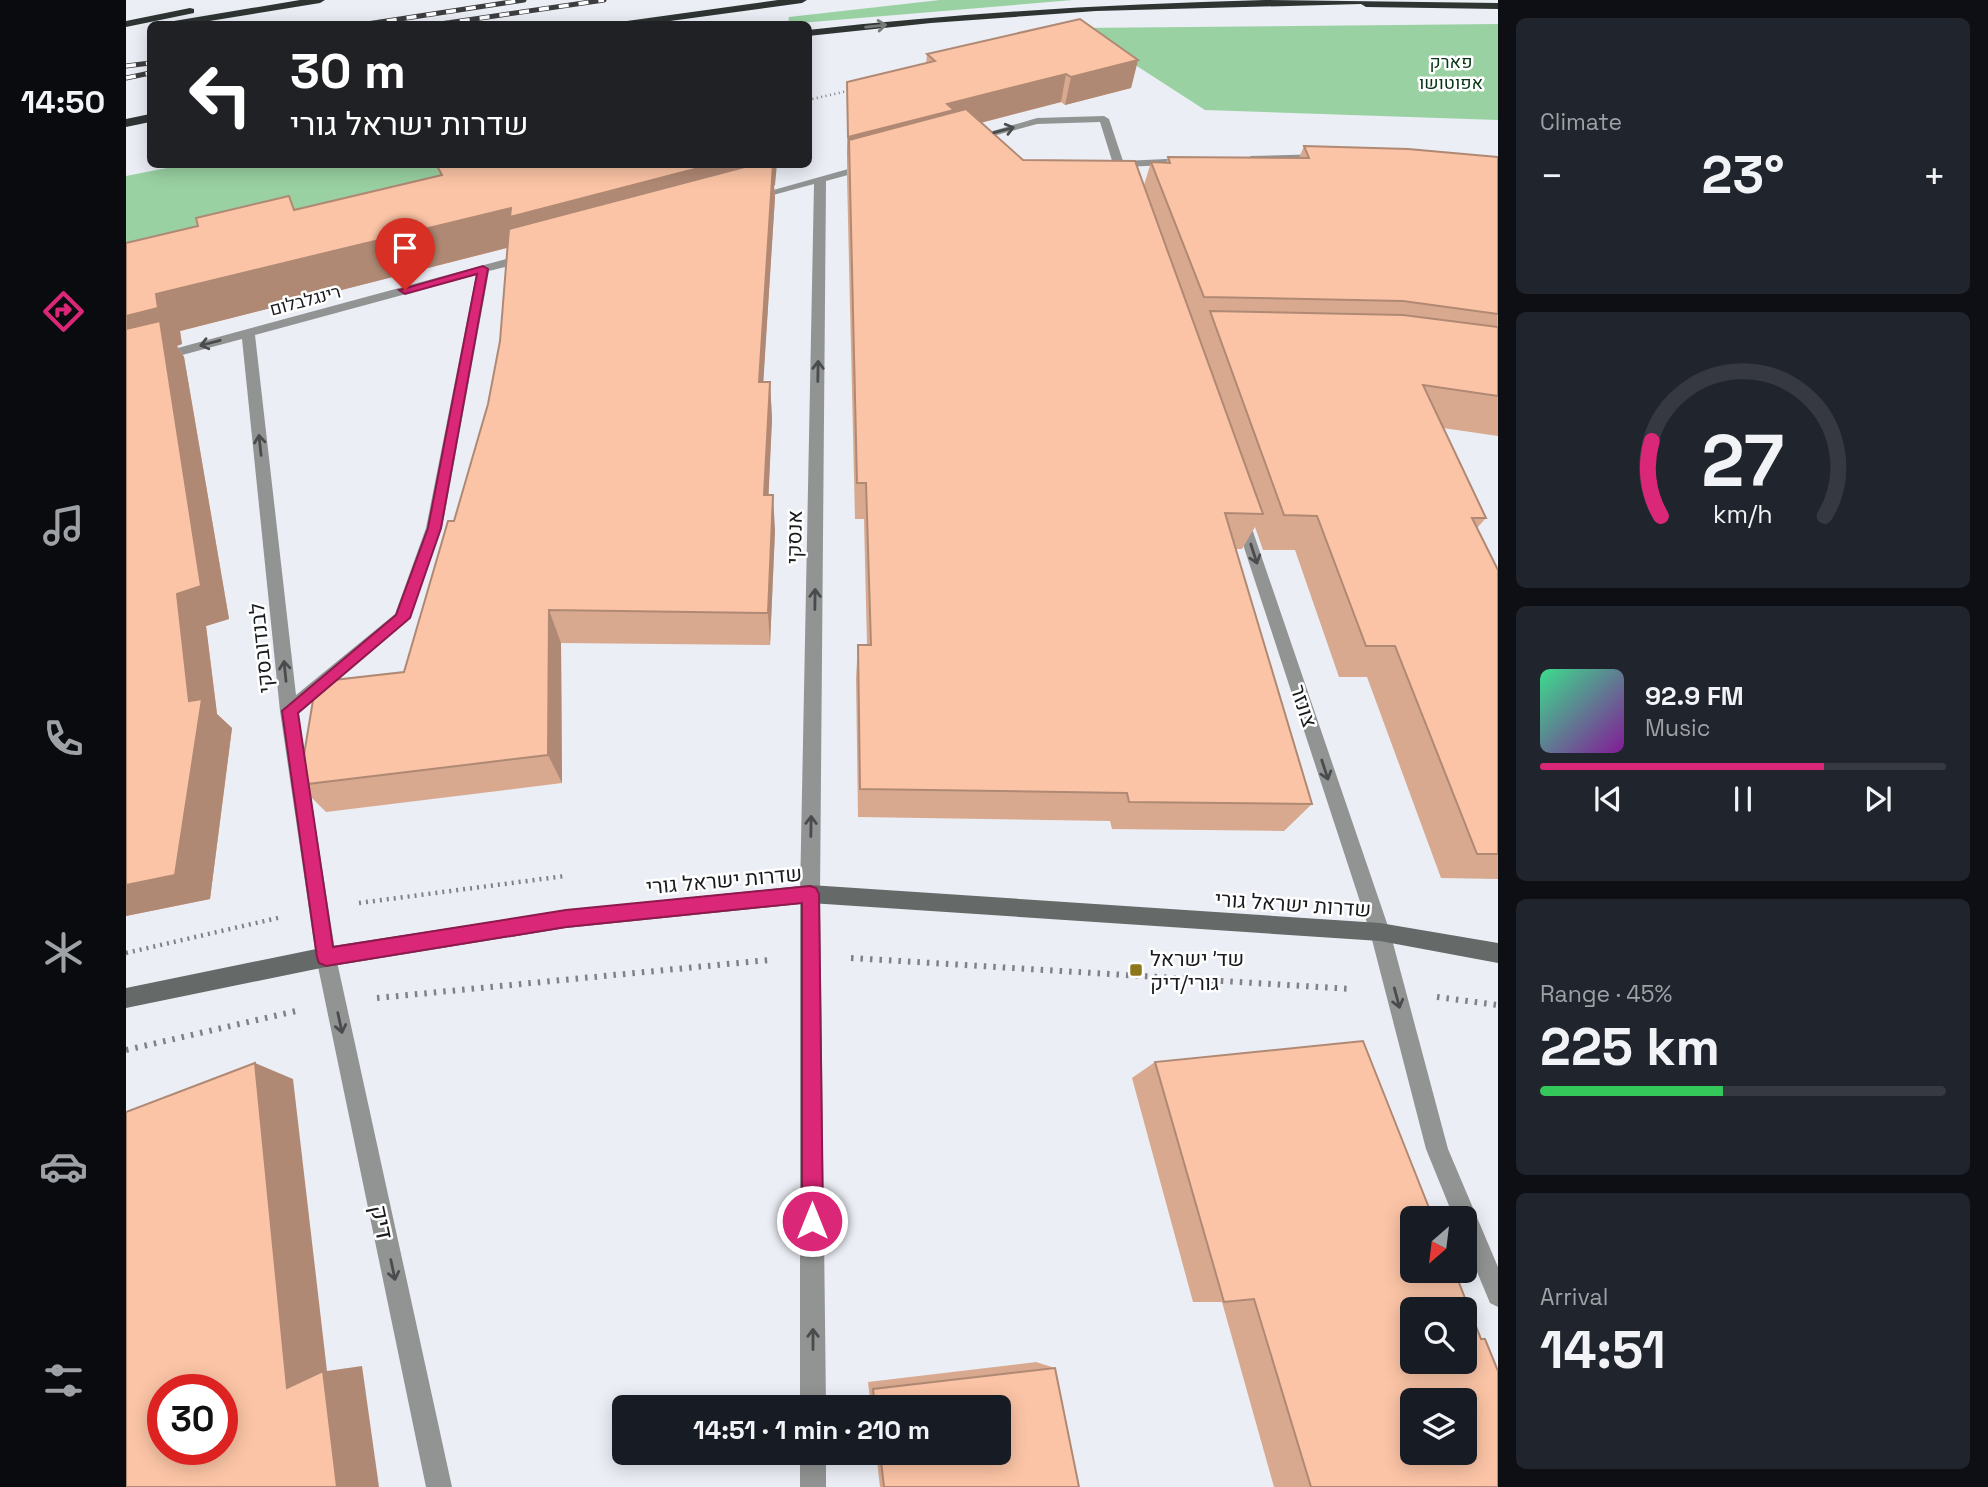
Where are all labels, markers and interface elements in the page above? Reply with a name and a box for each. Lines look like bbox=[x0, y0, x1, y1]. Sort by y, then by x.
one-way arrow bbox=[865, 19, 887, 32]
text: 30 m bbox=[290, 40, 406, 102]
icon: left bbox=[175, 49, 266, 140]
park label: פארק אפוטושו bbox=[1419, 50, 1483, 94]
text: 14:50 bbox=[21, 82, 105, 122]
text: שדרות ישראל גורי bbox=[290, 104, 529, 144]
text: Climate bbox=[1540, 107, 1622, 137]
one-way arrow bbox=[993, 122, 1015, 135]
text: 23° bbox=[1702, 142, 1785, 208]
text: − bbox=[1540, 152, 1564, 200]
text: + bbox=[1922, 152, 1946, 200]
pin bbox=[375, 218, 435, 290]
icon: arrive bbox=[386, 229, 424, 267]
street label: רינגלבלום bbox=[267, 280, 343, 320]
icon: directions bbox=[39, 287, 88, 336]
one-way arrow bbox=[199, 338, 221, 351]
one-way arrow bbox=[811, 360, 825, 383]
text: 27 bbox=[1702, 414, 1784, 507]
one-way arrow bbox=[254, 434, 267, 456]
text: km/h bbox=[1713, 497, 1773, 529]
icon: music bbox=[39, 501, 88, 550]
street label: אנסקי bbox=[780, 510, 808, 564]
one-way arrow bbox=[1248, 542, 1261, 564]
one-way arrow bbox=[808, 587, 821, 610]
street label: לבנדובסקי bbox=[243, 601, 279, 694]
one-way arrow bbox=[278, 660, 291, 683]
text: 92.9 FM bbox=[1645, 679, 1744, 713]
street label: צונזר bbox=[1285, 681, 1323, 731]
text: Music bbox=[1645, 713, 1710, 743]
icon: phone bbox=[39, 714, 88, 763]
one-way arrow bbox=[1320, 758, 1332, 780]
icon: previous bbox=[1589, 780, 1627, 818]
icon: pause bbox=[1724, 780, 1762, 818]
icon: next bbox=[1859, 780, 1897, 818]
one-way arrow bbox=[805, 815, 818, 838]
street label: שדרות ישראל גורי bbox=[645, 860, 803, 900]
street label: שדרות ישראל גורי bbox=[1214, 885, 1372, 923]
icon: climate bbox=[39, 928, 88, 977]
place label: שד׳ ישראל גורי/דיק bbox=[1150, 945, 1244, 996]
marker: שד׳ ישראל גורי/דיק bbox=[1128, 962, 1144, 978]
text: Range · 45% bbox=[1540, 979, 1672, 1009]
one-way arrow bbox=[1391, 987, 1404, 1009]
one-way arrow bbox=[333, 1011, 347, 1034]
text: 225 km bbox=[1540, 1014, 1720, 1080]
icon: car bbox=[39, 1142, 88, 1191]
position arrow bbox=[775, 1184, 849, 1258]
street label: דיק bbox=[363, 1202, 401, 1242]
north arrow bbox=[1400, 1206, 1477, 1283]
map controls bbox=[1400, 1206, 1477, 1465]
one-way arrow bbox=[386, 1258, 400, 1281]
text: Arrival bbox=[1540, 1282, 1608, 1312]
button: search bbox=[1400, 1297, 1477, 1374]
text: 14:51 bbox=[1540, 1317, 1666, 1383]
one-way arrow bbox=[806, 1328, 820, 1351]
icon: filters bbox=[39, 1356, 88, 1405]
speed limit sign: 30 bbox=[147, 1374, 238, 1465]
button: layers bbox=[1400, 1388, 1477, 1465]
text: 14:51 · 1 min · 210 m bbox=[693, 1413, 930, 1447]

